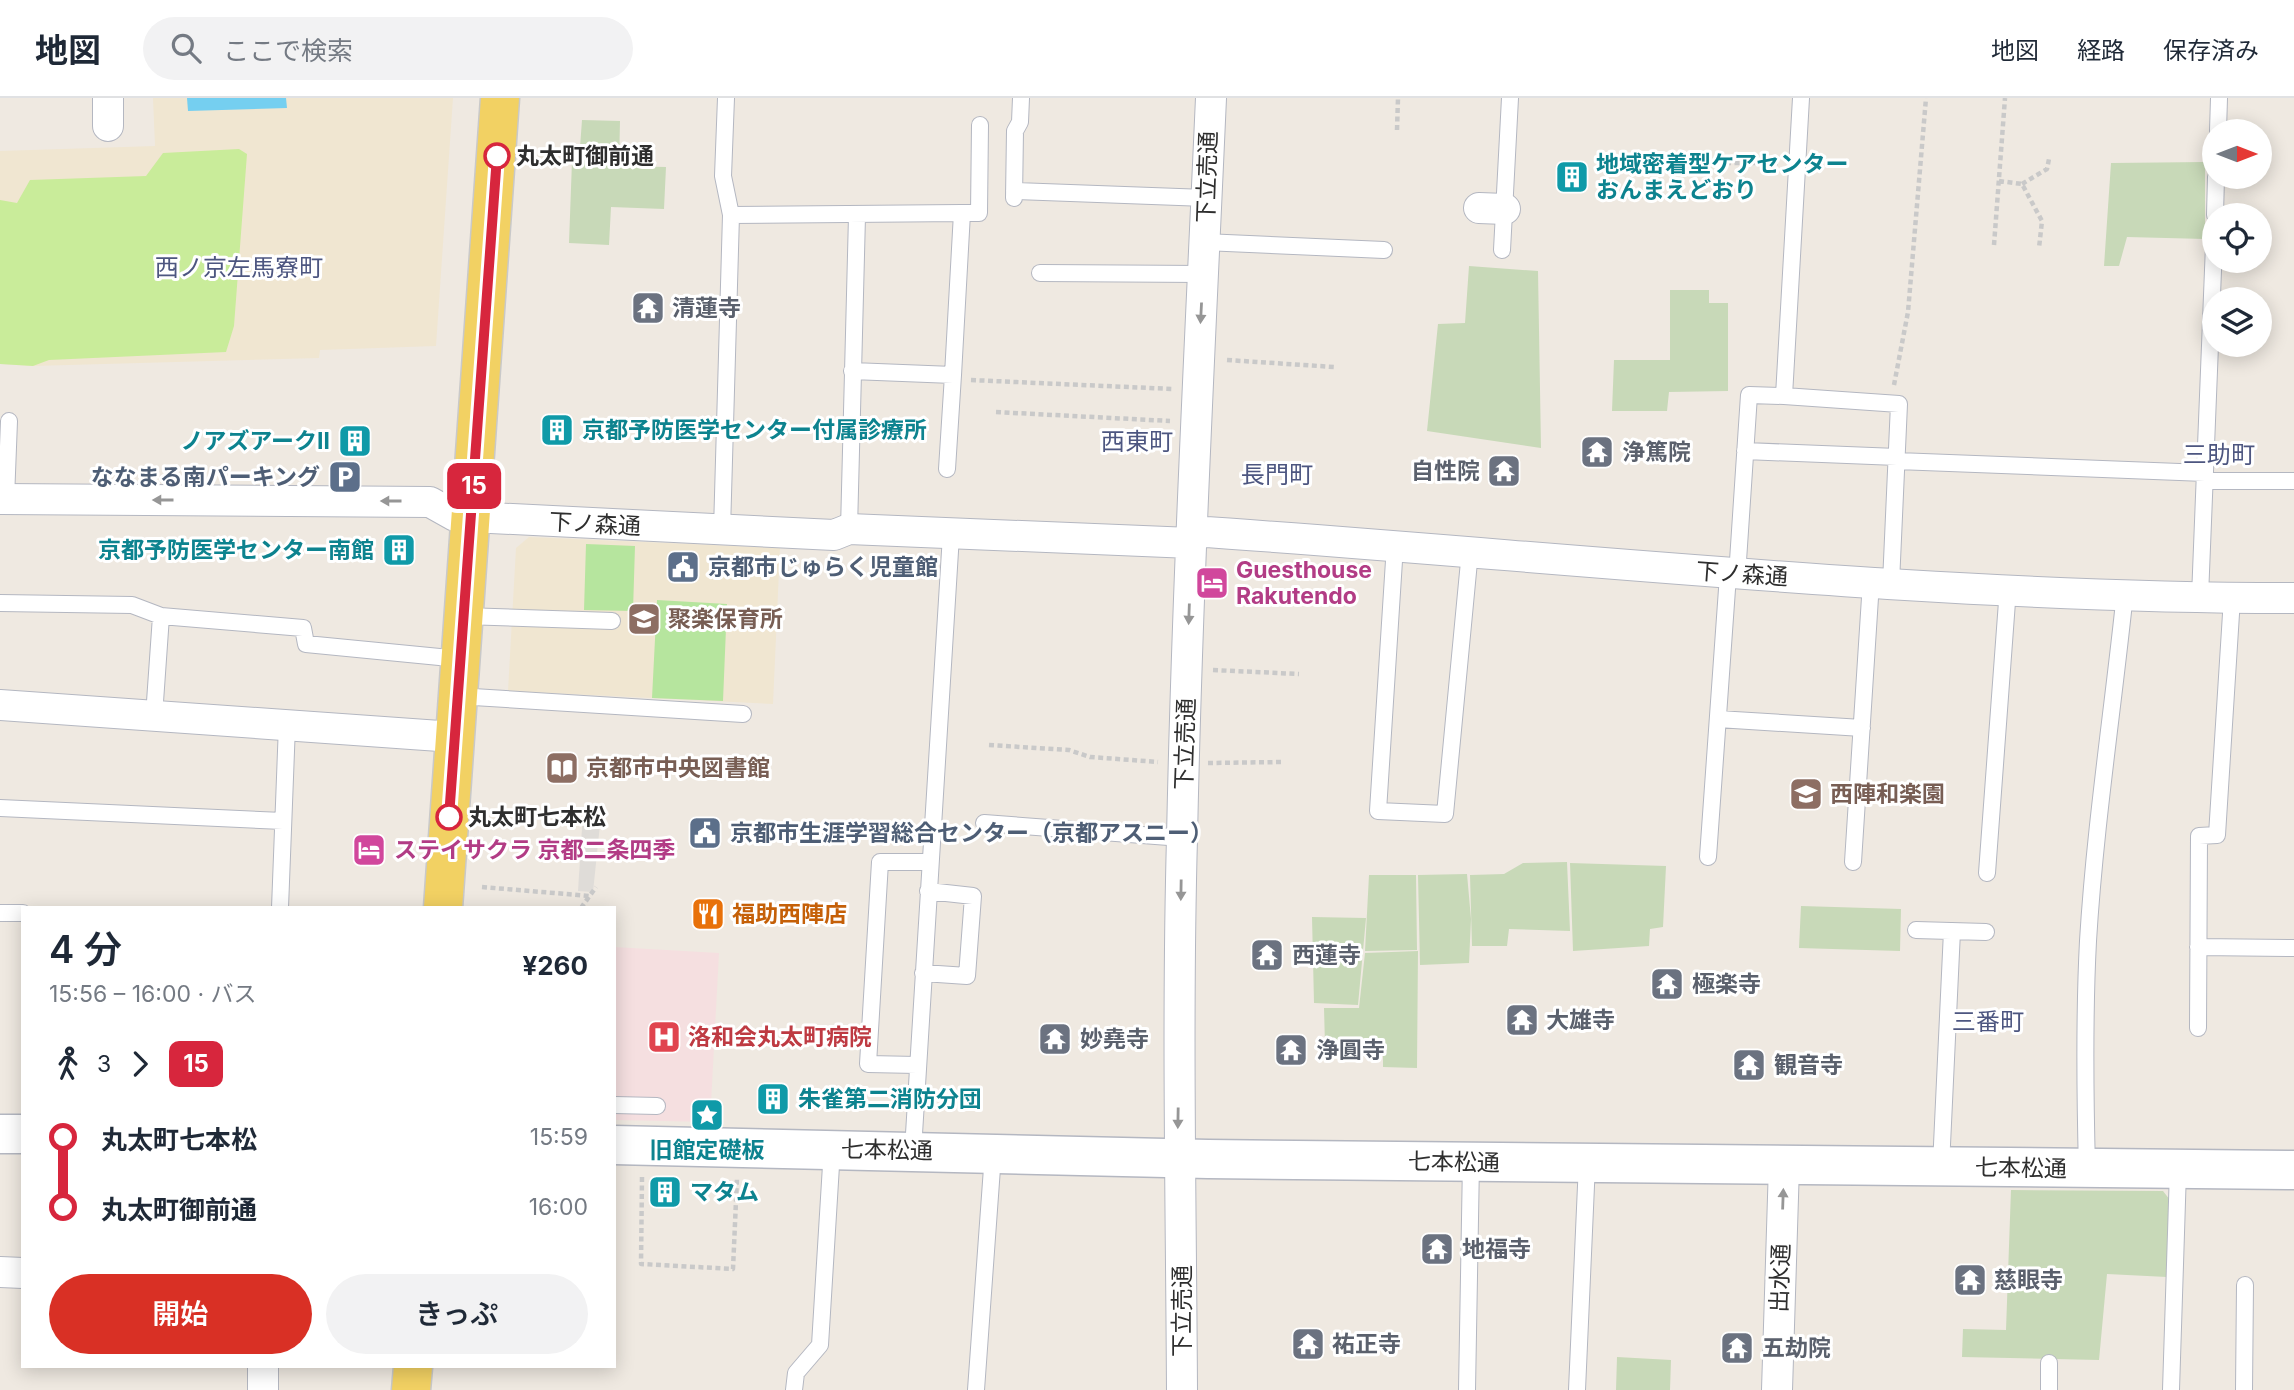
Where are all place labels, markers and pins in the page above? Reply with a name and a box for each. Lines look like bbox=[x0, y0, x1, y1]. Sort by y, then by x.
place label: 丸太町御前通 bbox=[516, 142, 654, 170]
marker: 丸太町御前通 bbox=[484, 143, 510, 169]
place label: 地域密着型ケアセンター おんまえどおり bbox=[1596, 150, 1849, 204]
building icon: 地域密着型ケアセンター おんまえどおり bbox=[1553, 158, 1591, 196]
temple icon: 清蓮寺 bbox=[629, 289, 667, 327]
place label: 清蓮寺 bbox=[672, 294, 741, 322]
building icon: 京都予防医学センター付属診療所 bbox=[538, 411, 576, 449]
place label: 京都予防医学センター付属診療所 bbox=[582, 416, 927, 444]
building icon: ノアズアークⅡ bbox=[336, 422, 374, 460]
place label: ノアズアークⅡ bbox=[180, 427, 330, 455]
temple icon: 浄篤院 bbox=[1578, 433, 1616, 471]
place label: 浄篤院 bbox=[1622, 438, 1691, 466]
temple icon: 自性院 bbox=[1485, 452, 1523, 490]
place label: 自性院 bbox=[1411, 457, 1480, 485]
parking icon: ななまる南パーキング bbox=[326, 458, 364, 496]
place label: ななまる南パーキング bbox=[91, 463, 320, 491]
building icon: 京都予防医学センター南館 bbox=[380, 531, 418, 569]
place label: 京都予防医学センター南館 bbox=[98, 536, 374, 564]
public building icon: 京都市じゅらく児童館 bbox=[664, 548, 702, 586]
place label: 京都市じゅらく児童館 bbox=[708, 553, 938, 581]
place label: Guesthouse Rakutendo bbox=[1236, 556, 1372, 610]
hotel icon: Guesthouse Rakutendo bbox=[1193, 564, 1231, 602]
school or university icon: 聚楽保育所 bbox=[625, 600, 663, 638]
place label: 聚楽保育所 bbox=[668, 605, 783, 633]
library icon: 京都市中央図書館 bbox=[543, 749, 581, 787]
place label: 京都市中央図書館 bbox=[586, 754, 770, 782]
school or university icon: 西陣和楽園 bbox=[1787, 775, 1825, 813]
place label: 西陣和楽園 bbox=[1830, 780, 1945, 808]
place label: 丸太町七本松 bbox=[468, 803, 606, 831]
marker: 丸太町七本松 bbox=[436, 804, 462, 830]
public building icon: 京都市生涯学習総合センター（京都アスニー） bbox=[686, 814, 724, 852]
place label: 京都市生涯学習総合センター（京都アスニー） bbox=[730, 819, 1213, 847]
hotel icon: ステイサクラ 京都二条四季 bbox=[350, 831, 388, 869]
place label: ステイサクラ 京都二条四季 bbox=[394, 836, 675, 864]
restaurant icon: 福助西陣店 bbox=[689, 895, 727, 933]
place label: 福助西陣店 bbox=[732, 900, 847, 928]
temple icon: 西蓮寺 bbox=[1248, 936, 1286, 974]
place label: 西蓮寺 bbox=[1292, 941, 1361, 969]
temple icon: 極楽寺 bbox=[1648, 965, 1686, 1003]
place label: 極楽寺 bbox=[1692, 970, 1761, 998]
temple icon: 大雄寺 bbox=[1503, 1001, 1541, 1039]
place label: 大雄寺 bbox=[1546, 1006, 1615, 1034]
hospital icon: 洛和会丸太町病院 bbox=[645, 1018, 683, 1056]
temple icon: 妙堯寺 bbox=[1036, 1020, 1074, 1058]
place label: 洛和会丸太町病院 bbox=[688, 1023, 872, 1051]
place label: 妙堯寺 bbox=[1080, 1025, 1149, 1053]
temple icon: 浄圓寺 bbox=[1272, 1031, 1310, 1069]
place label: 浄圓寺 bbox=[1316, 1036, 1385, 1064]
temple icon: 観音寺 bbox=[1730, 1046, 1768, 1084]
place label: 観音寺 bbox=[1774, 1051, 1843, 1079]
building icon: 朱雀第二消防分団 bbox=[754, 1080, 792, 1118]
place label: 朱雀第二消防分団 bbox=[798, 1085, 982, 1113]
place icon: 旧館定礎板 bbox=[688, 1096, 726, 1134]
place label: 旧館定礎板 bbox=[650, 1136, 765, 1164]
building icon: マタム bbox=[646, 1173, 684, 1211]
place label: マタム bbox=[690, 1178, 759, 1206]
temple icon: 地福寺 bbox=[1418, 1230, 1456, 1268]
place label: 地福寺 bbox=[1462, 1235, 1531, 1263]
temple icon: 慈眼寺 bbox=[1951, 1261, 1989, 1299]
place label: 慈眼寺 bbox=[1994, 1266, 2063, 1294]
temple icon: 祐正寺 bbox=[1289, 1325, 1327, 1363]
temple icon: 五劫院 bbox=[1718, 1329, 1756, 1367]
place label: 祐正寺 bbox=[1332, 1330, 1401, 1358]
place label: 五劫院 bbox=[1762, 1334, 1831, 1362]

